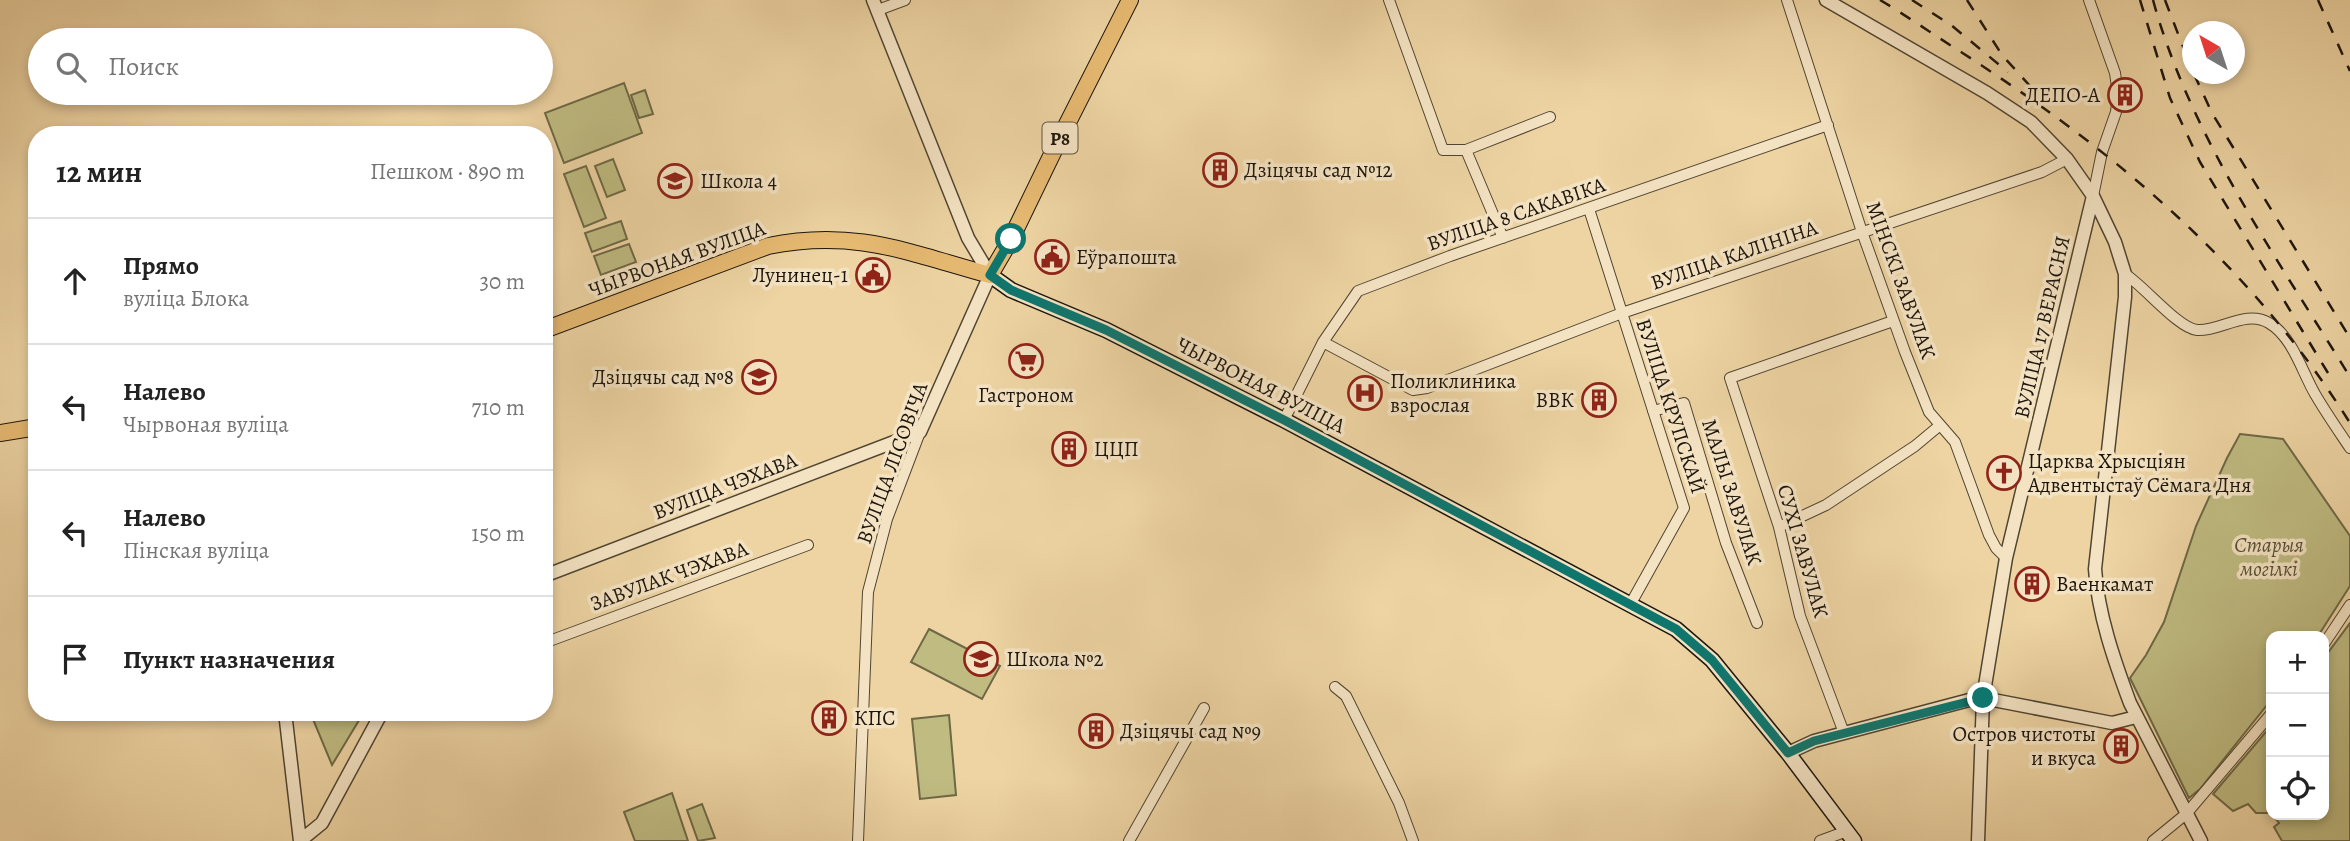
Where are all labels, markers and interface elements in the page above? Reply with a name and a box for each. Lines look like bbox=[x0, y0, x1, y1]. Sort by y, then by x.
north arrow bbox=[2182, 21, 2245, 84]
search box bbox=[28, 28, 553, 105]
icon: search bbox=[52, 48, 90, 86]
text: Поиск bbox=[108, 49, 179, 84]
building icon: ДЕПО-А bbox=[2106, 76, 2144, 114]
place label: ДЕПО-А bbox=[2026, 81, 2101, 109]
road number: Р8 bbox=[1042, 122, 1078, 154]
building icon: Дзіцячы сад №12 bbox=[1201, 151, 1239, 189]
text: 12 мин bbox=[56, 152, 142, 192]
text: Пешком · 890 m bbox=[370, 156, 525, 187]
place label: Дзіцячы сад №12 bbox=[1244, 156, 1393, 184]
school or university icon: Школа 4 bbox=[656, 162, 694, 200]
place label: Школа 4 bbox=[700, 167, 777, 195]
street label: ВУЛІЦА 8 САКАВІКА bbox=[1423, 170, 1610, 258]
street label: МІНСКІ ЗАВУЛАК bbox=[1859, 197, 1943, 363]
street label: ВУЛІЦА КАЛІНІНА bbox=[1647, 213, 1822, 297]
street label: ЧЫРВОНАЯ ВУЛІЦА bbox=[585, 214, 770, 304]
route start bbox=[995, 223, 1026, 254]
street label: ВУЛІЦА 17 ВЕРАСНЯ bbox=[2007, 233, 2077, 421]
public building icon: Еўрапошта bbox=[1033, 238, 1071, 276]
place label: Еўрапошта bbox=[1076, 243, 1177, 271]
text: Прямо bbox=[123, 248, 199, 283]
public building icon: Лунинец-1 bbox=[854, 256, 892, 294]
place label: Лунинец-1 bbox=[752, 261, 848, 289]
icon: ahead bbox=[56, 262, 94, 300]
text: 30 m bbox=[479, 266, 525, 297]
text: вуліца Блока bbox=[123, 283, 249, 314]
street label: ВУЛІЦА КРУПСКАЙ bbox=[1629, 315, 1713, 497]
street label: ЧЫРВОНАЯ ВУЛІЦА bbox=[1172, 330, 1351, 440]
supermarket icon: Гастроном bbox=[1007, 342, 1045, 380]
school or university icon: Дзіцячы сад №8 bbox=[740, 358, 778, 396]
place label: Дзіцячы сад №8 bbox=[592, 363, 734, 391]
place label: Поликлиника взрослая bbox=[1390, 367, 1517, 419]
text: Налево bbox=[123, 374, 206, 409]
hospital icon: Поликлиника взрослая bbox=[1346, 374, 1384, 412]
street label: ВУЛІЦА ЛІСОВІЧА bbox=[850, 378, 934, 548]
place label: Гастроном bbox=[978, 381, 1074, 409]
building icon: ВВК bbox=[1580, 381, 1618, 419]
place label: ВВК bbox=[1536, 386, 1575, 414]
icon: left bbox=[56, 388, 94, 426]
text: 710 m bbox=[472, 392, 525, 423]
text: Чырвоная вуліца bbox=[123, 409, 289, 440]
street label: МАЛЫ ЗАВУЛАК bbox=[1695, 415, 1769, 569]
building icon: ЦЦП bbox=[1050, 430, 1088, 468]
place label: ЦЦП bbox=[1094, 435, 1139, 463]
street label: ВУЛІЦА ЧЭХАВА bbox=[649, 445, 802, 526]
place label: Царква Хрысціян Адвентыстаў Сёмага Дня bbox=[2027, 447, 2251, 499]
church icon: Царква Хрысціян Адвентыстаў Сёмага Дня bbox=[1985, 454, 2023, 492]
street label: СУХІ ЗАВУЛАК bbox=[1771, 481, 1836, 621]
text: Налево bbox=[123, 500, 206, 535]
icon: left bbox=[56, 514, 94, 552]
text: 150 m bbox=[471, 518, 525, 549]
park label: Старыя могілкі bbox=[2234, 531, 2304, 583]
street label: ЗАВУЛАК ЧЭХАВА bbox=[586, 534, 753, 618]
text: Пінская вуліца bbox=[123, 535, 269, 566]
building icon: Ваенкамат bbox=[2013, 565, 2051, 603]
place label: Ваенкамат bbox=[2056, 570, 2153, 598]
map controls bbox=[2266, 631, 2329, 820]
button: + bbox=[2266, 631, 2329, 694]
icon: arrive bbox=[56, 640, 94, 678]
school or university icon: Школа №2 bbox=[962, 640, 1000, 678]
text: Пункт назначения bbox=[123, 642, 335, 677]
place label: Школа №2 bbox=[1006, 645, 1104, 673]
route end bbox=[1967, 682, 1998, 713]
button: − bbox=[2266, 694, 2329, 757]
building icon: КПС bbox=[810, 699, 848, 737]
place label: КПС bbox=[854, 704, 895, 732]
building icon: Дзіцячы сад №9 bbox=[1077, 712, 1115, 750]
place label: Дзіцячы сад №9 bbox=[1120, 717, 1261, 745]
place label: Остров чистоты и вкуса bbox=[1953, 720, 2096, 772]
building icon: Остров чистоты и вкуса bbox=[2102, 727, 2140, 765]
button: locate bbox=[2266, 757, 2329, 820]

